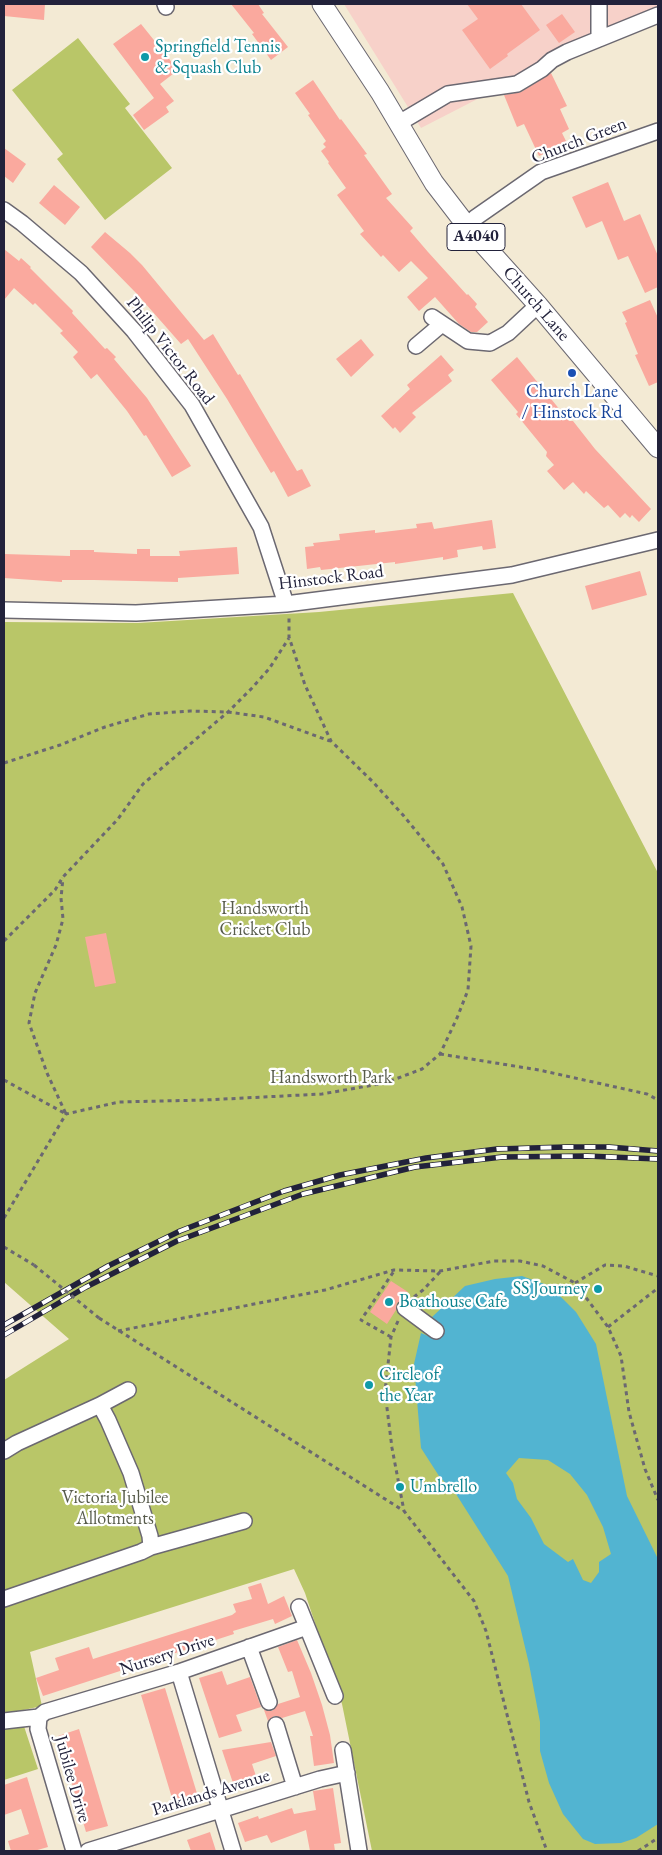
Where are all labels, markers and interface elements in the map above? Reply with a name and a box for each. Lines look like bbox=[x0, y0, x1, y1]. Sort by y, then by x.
place label: Springfield Tennis & Squash Club bbox=[155, 36, 280, 78]
marker: Springfield Tennis & Squash Club bbox=[139, 51, 151, 63]
street label: Church Green bbox=[528, 113, 630, 169]
road number: A4040 bbox=[447, 223, 505, 250]
street label: Church Lane bbox=[498, 262, 574, 346]
street label: Philip Victor Road bbox=[121, 293, 219, 409]
marker: Church Lane / Hinstock Rd bbox=[566, 367, 578, 379]
place label: Church Lane / Hinstock Rd bbox=[522, 381, 622, 424]
street label: Hinstock Road bbox=[277, 561, 385, 595]
park label: Handsworth Cricket Club bbox=[219, 898, 311, 941]
park label: Handsworth Park bbox=[270, 1067, 392, 1089]
place label: SS Journey bbox=[513, 1278, 588, 1300]
marker: SS Journey bbox=[592, 1283, 604, 1295]
place label: Boathouse Cafe bbox=[399, 1291, 507, 1313]
marker: Boathouse Cafe bbox=[383, 1296, 395, 1308]
place label: Circle of the Year bbox=[379, 1364, 439, 1406]
marker: Circle of the Year bbox=[363, 1379, 375, 1391]
place label: Umbrello bbox=[410, 1476, 477, 1498]
marker: Umbrello bbox=[394, 1481, 406, 1493]
park label: Victoria Jubilee Allotments bbox=[62, 1487, 168, 1530]
street label: Nursery Drive bbox=[117, 1630, 217, 1680]
street label: Jubilee Drive bbox=[49, 1733, 95, 1825]
street label: Parklands Avenue bbox=[150, 1765, 272, 1821]

